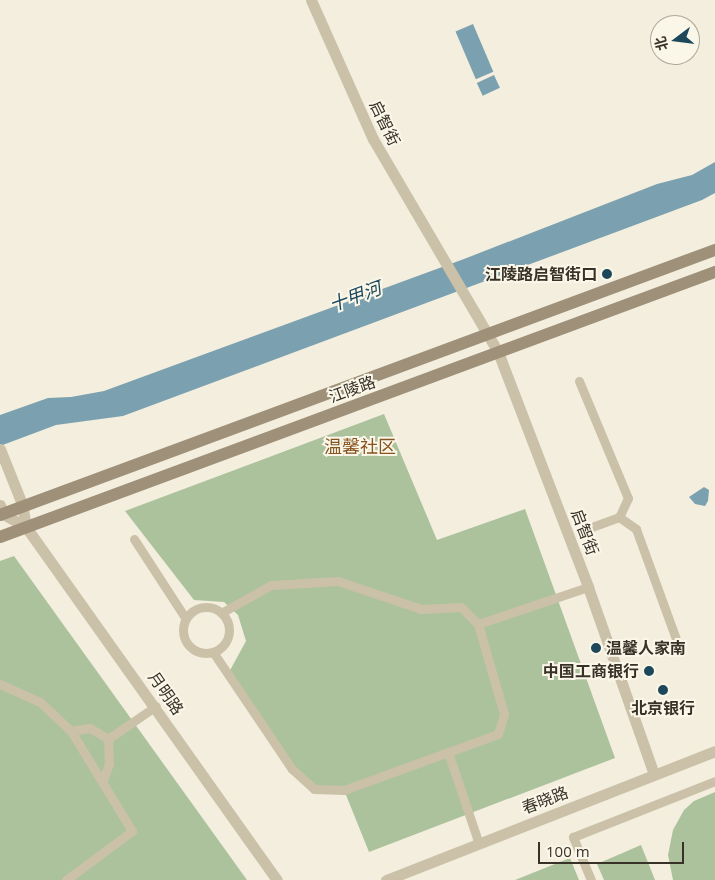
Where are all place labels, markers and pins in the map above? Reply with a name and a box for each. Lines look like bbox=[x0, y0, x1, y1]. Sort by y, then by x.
place label: 江陵路启智街口 bbox=[485, 264, 597, 284]
marker: 江陵路启智街口 bbox=[601, 268, 613, 280]
place label: 温馨人家南 bbox=[606, 638, 686, 658]
marker: 温馨人家南 bbox=[590, 642, 602, 654]
place label: 中国工商银行 bbox=[543, 661, 639, 681]
marker: 中国工商银行 bbox=[643, 665, 655, 677]
marker: 北京银行 bbox=[657, 684, 669, 696]
place label: 北京银行 bbox=[631, 698, 695, 718]

